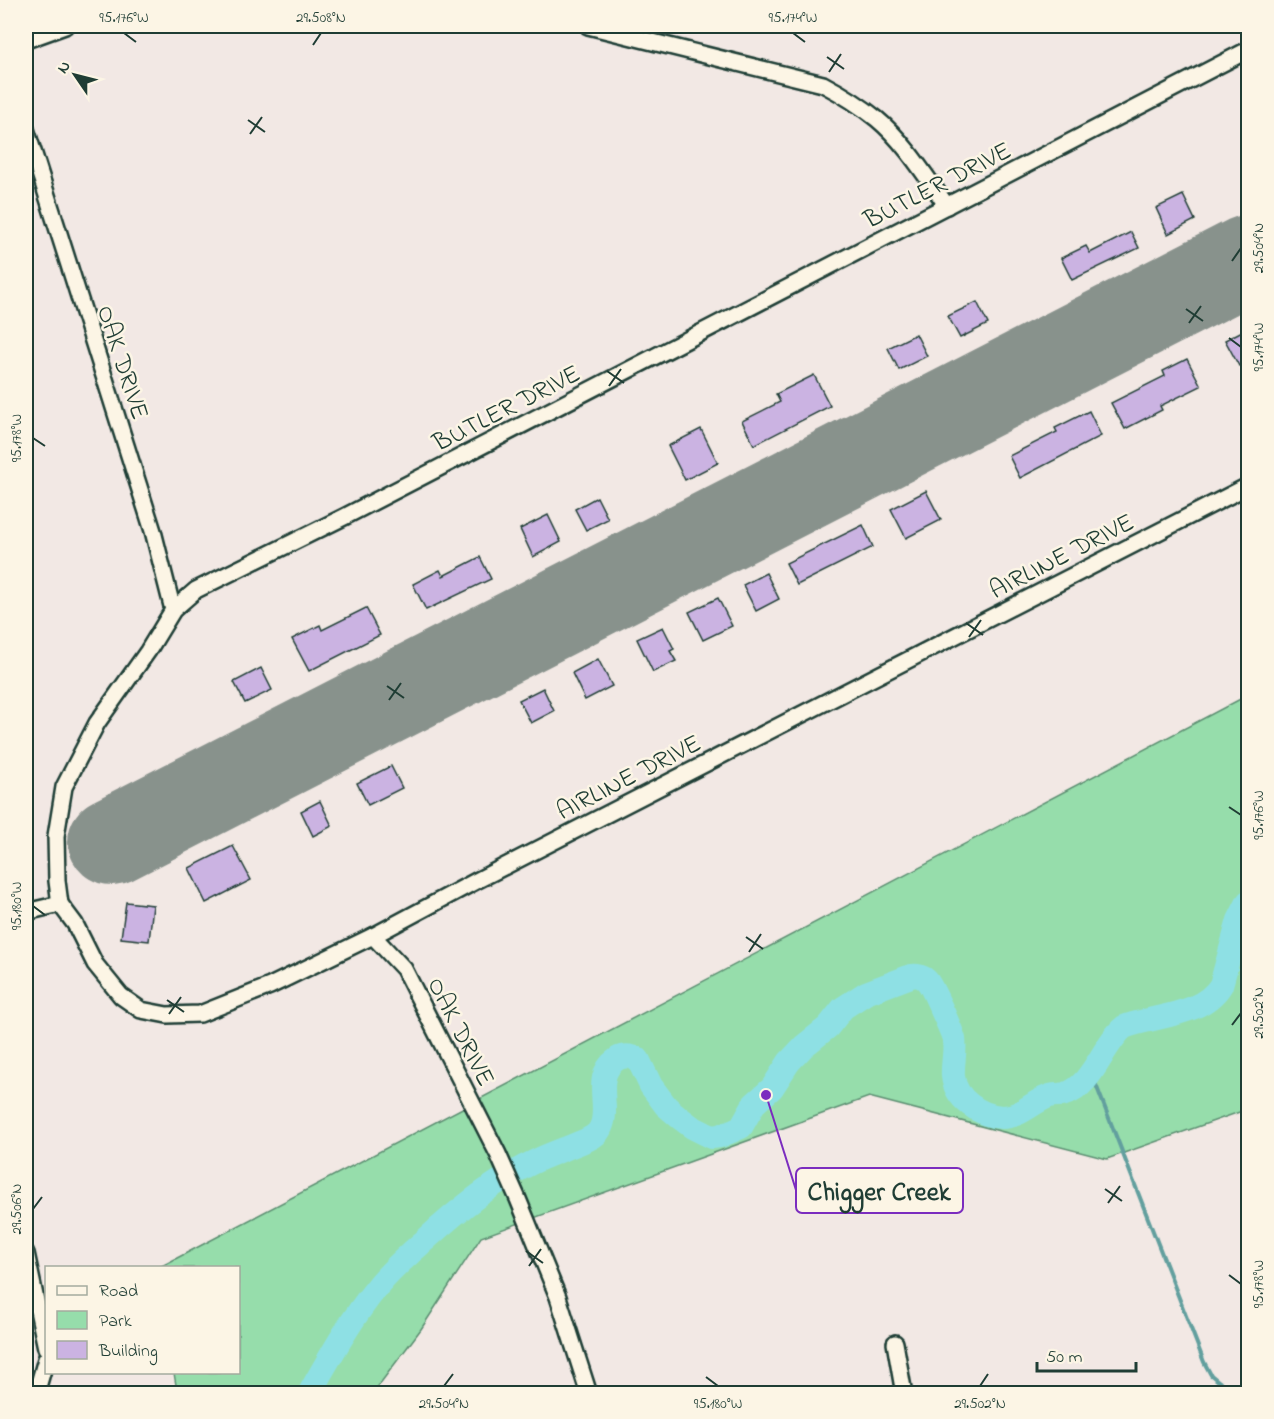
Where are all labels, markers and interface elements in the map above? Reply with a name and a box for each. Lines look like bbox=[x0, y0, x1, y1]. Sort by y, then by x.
text: 95.176°W bbox=[99, 7, 149, 29]
text: 29.508°N bbox=[296, 7, 346, 29]
text: 95.174°W bbox=[769, 7, 817, 29]
north arrow bbox=[45, 45, 105, 105]
text: N bbox=[51, 56, 77, 79]
street label: BUTLER DRIVE bbox=[857, 133, 1019, 241]
text: 29.504°N bbox=[1248, 223, 1270, 273]
street label: OAK DRIVE bbox=[85, 301, 157, 425]
text: 95.174°W bbox=[1248, 323, 1270, 371]
street label: BUTLER DRIVE bbox=[426, 356, 588, 464]
text: 95.178°W bbox=[6, 414, 28, 462]
street label: AIRLINE DRIVE bbox=[983, 505, 1141, 610]
street label: AIRLINE DRIVE bbox=[550, 726, 708, 831]
text: 95.176°W bbox=[1248, 790, 1270, 840]
text: 95.180°W bbox=[6, 882, 28, 930]
street label: OAK DRIVE bbox=[416, 971, 503, 1094]
text: 29.502°N bbox=[1248, 987, 1270, 1039]
callout: Chigger Creek bbox=[796, 1168, 963, 1213]
text: Chigger Creek bbox=[807, 1174, 952, 1214]
text: 29.506°N bbox=[6, 1184, 28, 1234]
text: 95.178°W bbox=[1248, 1260, 1270, 1308]
legend bbox=[45, 1266, 240, 1374]
text: Road bbox=[99, 1279, 138, 1305]
text: Park bbox=[99, 1309, 132, 1335]
scale bar bbox=[1037, 1335, 1136, 1373]
text: Building bbox=[98, 1339, 158, 1366]
text: 50 m bbox=[1046, 1345, 1083, 1371]
text: 29.504°N bbox=[419, 1393, 469, 1415]
text: 95.180°W bbox=[694, 1393, 742, 1415]
text: 29.502°N bbox=[954, 1393, 1006, 1415]

